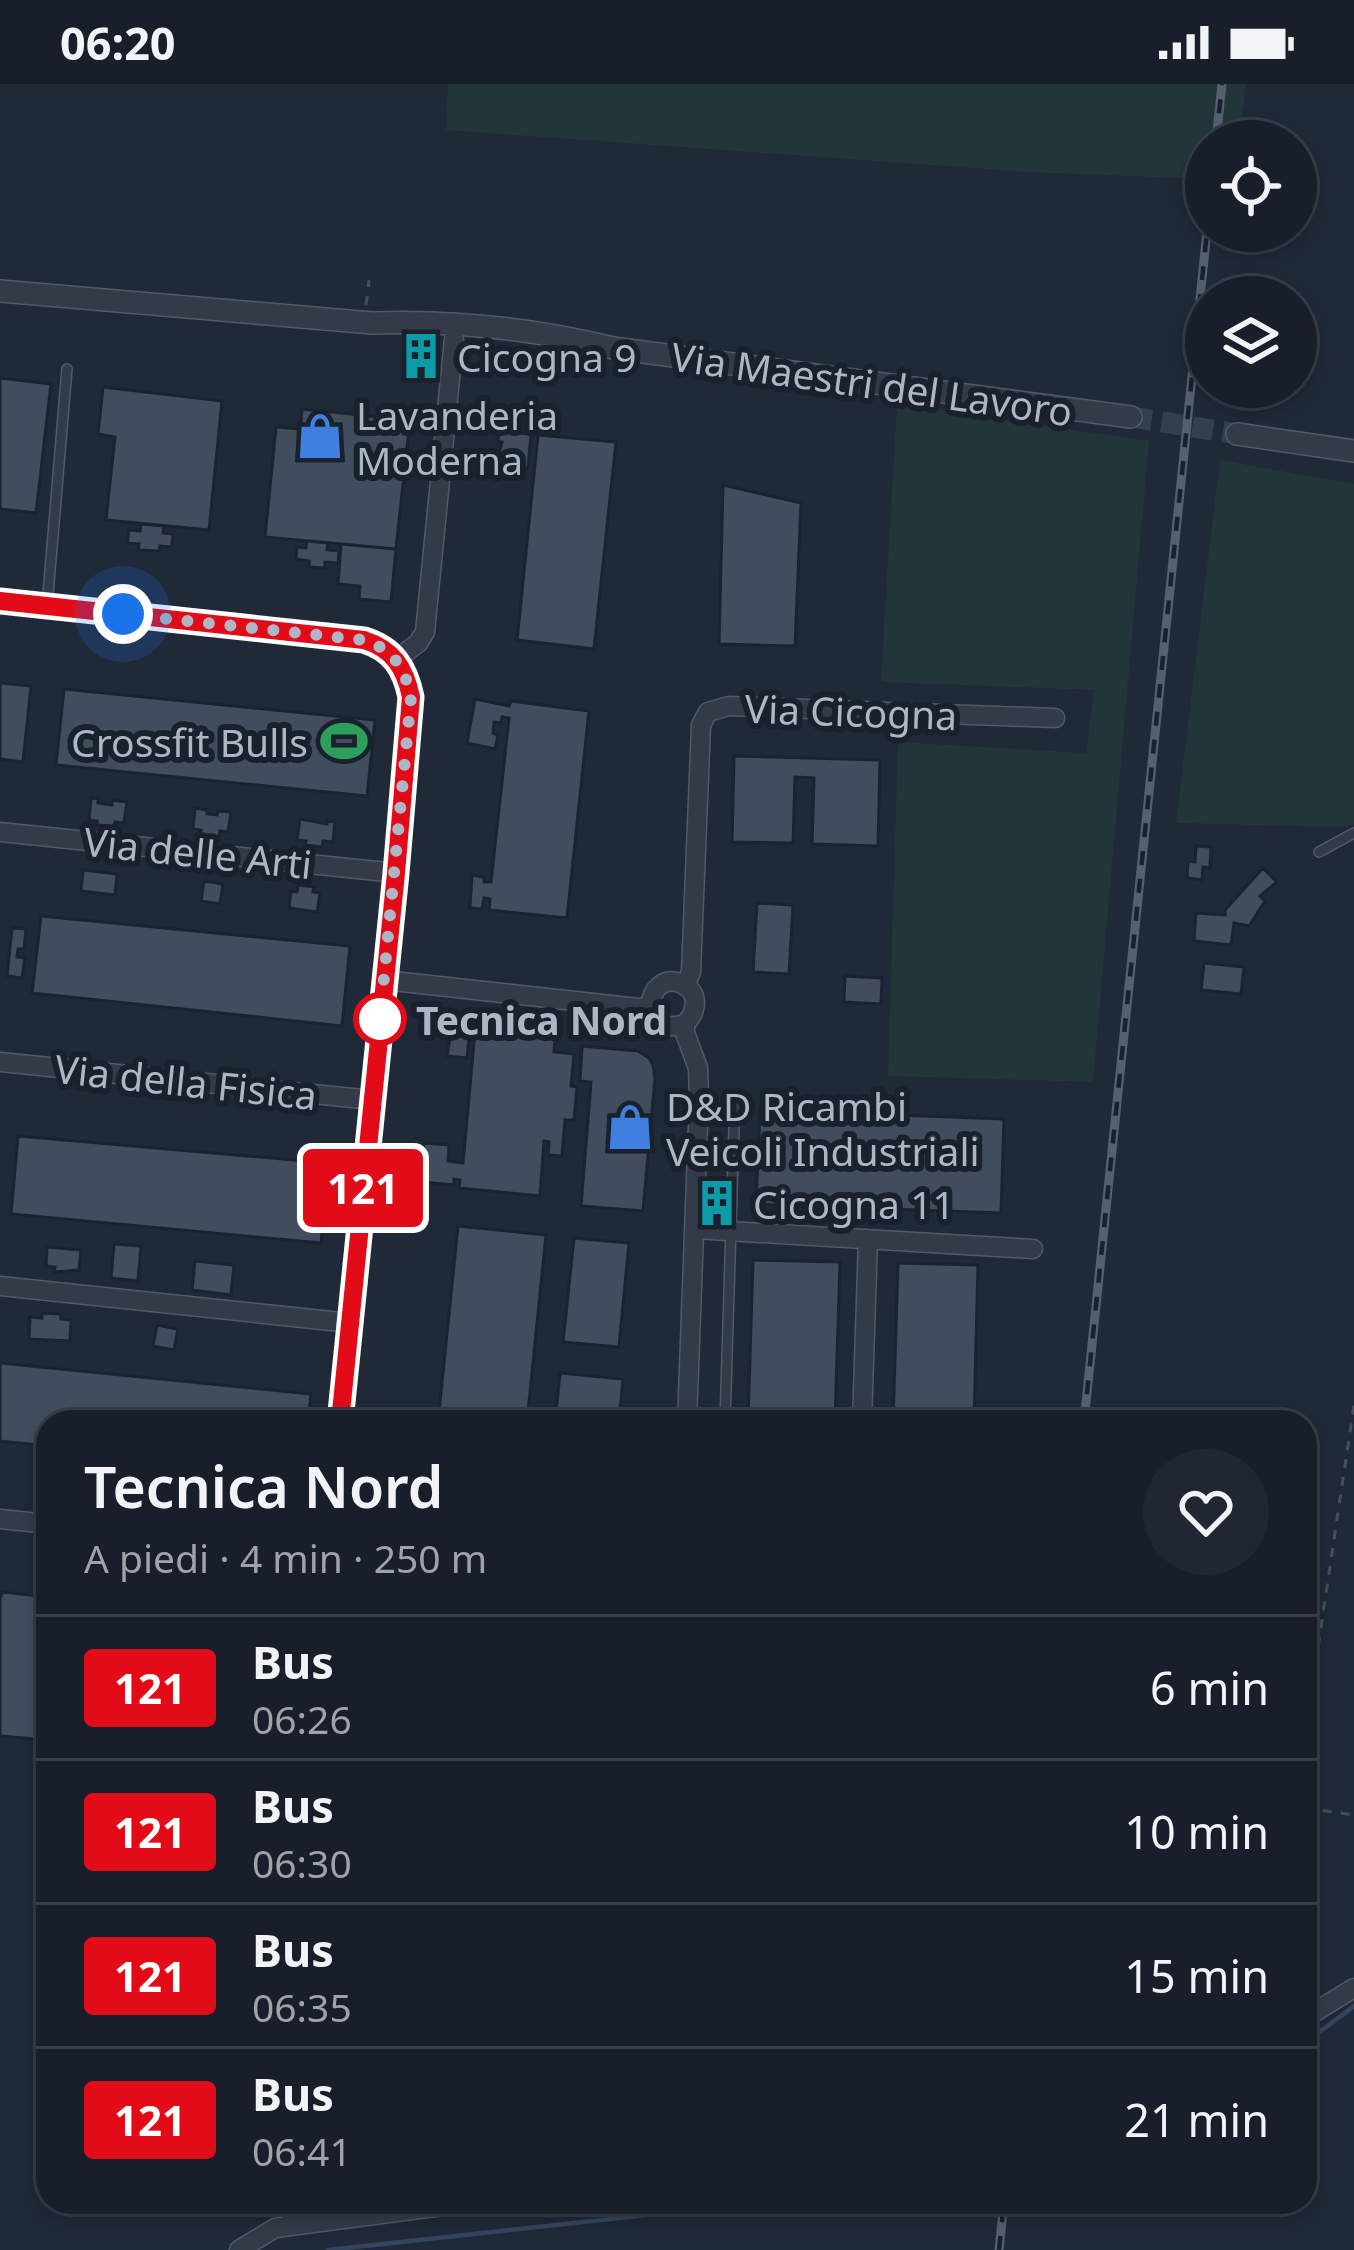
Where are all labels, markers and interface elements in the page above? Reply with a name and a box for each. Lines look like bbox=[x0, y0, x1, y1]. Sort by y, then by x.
text: 06:20 bbox=[60, 12, 176, 73]
map controls bbox=[1185, 120, 1317, 408]
button: locate bbox=[1185, 120, 1317, 252]
button: layers bbox=[1185, 276, 1317, 408]
street label: Via Maestri del Lavoro bbox=[668, 329, 1076, 437]
place label: Cicogna 9 bbox=[457, 330, 636, 383]
building icon: Cicogna 9 bbox=[396, 331, 446, 381]
place label: Lavanderia Moderna bbox=[356, 388, 558, 486]
shop icon: Lavanderia Moderna bbox=[295, 411, 345, 461]
your location bbox=[93, 584, 153, 644]
street label: Via Cicogna bbox=[744, 681, 958, 741]
place label: Crossfit Bulls bbox=[71, 715, 308, 768]
sports icon: Crossfit Bulls bbox=[319, 716, 369, 766]
street label: Via delle Arti bbox=[81, 814, 315, 890]
place label: Tecnica Nord bbox=[416, 993, 667, 1046]
marker: Tecnica Nord bbox=[355, 994, 405, 1044]
street label: Via della Fisica bbox=[52, 1041, 320, 1121]
place label: D&D Ricambi Veicoli Industriali bbox=[666, 1079, 980, 1177]
shop icon: D&D Ricambi Veicoli Industriali bbox=[605, 1102, 655, 1152]
line badge: 121 bbox=[294, 1149, 432, 1227]
text: 121 bbox=[327, 1159, 399, 1216]
place label: Cicogna 11 bbox=[753, 1177, 955, 1230]
building icon: Cicogna 11 bbox=[692, 1178, 742, 1228]
text: Tecnica Nord bbox=[84, 1447, 443, 1525]
button: heart bbox=[1143, 1449, 1269, 1575]
text: A piedi · 4 min · 250 m bbox=[84, 1531, 487, 1584]
text: Bus bbox=[252, 1631, 334, 1692]
text: 6 min bbox=[1150, 1657, 1269, 1718]
text: 121 bbox=[114, 1659, 186, 1716]
text: 06:26 bbox=[252, 1692, 352, 1745]
text: Bus bbox=[252, 1775, 334, 1836]
text: 10 min bbox=[1124, 1801, 1269, 1862]
text: 121 bbox=[114, 1803, 186, 1860]
text: 06:30 bbox=[252, 1836, 352, 1889]
text: Bus bbox=[252, 1919, 334, 1980]
text: 15 min bbox=[1124, 1945, 1269, 2006]
text: 121 bbox=[114, 1947, 186, 2004]
text: 06:35 bbox=[252, 1980, 352, 2033]
text: Bus bbox=[252, 2063, 334, 2124]
text: 21 min bbox=[1124, 2089, 1269, 2150]
text: 121 bbox=[114, 2091, 186, 2148]
text: 06:41 bbox=[252, 2124, 352, 2177]

